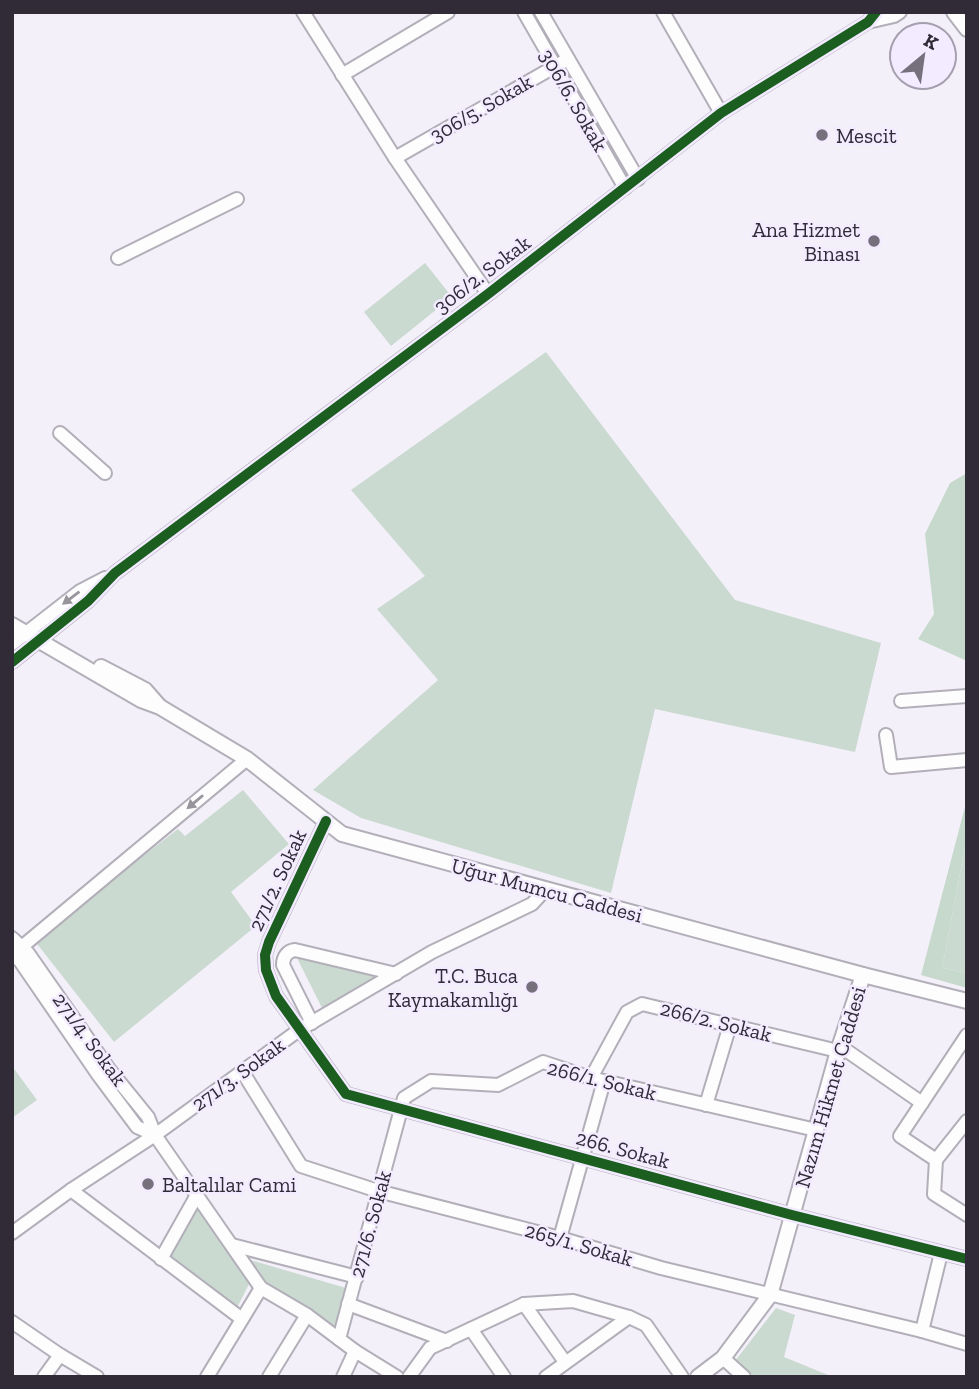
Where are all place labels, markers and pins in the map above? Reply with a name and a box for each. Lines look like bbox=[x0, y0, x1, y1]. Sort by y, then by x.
place label: Mescit bbox=[836, 123, 897, 148]
marker: Mescit bbox=[814, 127, 830, 143]
place label: Ana Hizmet Binası bbox=[752, 217, 860, 266]
marker: Ana Hizmet Binası bbox=[866, 233, 882, 249]
place label: T.C. Buca Kaymakamlığı bbox=[388, 963, 518, 1012]
marker: T.C. Buca Kaymakamlığı bbox=[524, 979, 540, 995]
place label: Baltalılar Cami bbox=[162, 1172, 297, 1197]
marker: Baltalılar Cami bbox=[140, 1176, 156, 1192]

